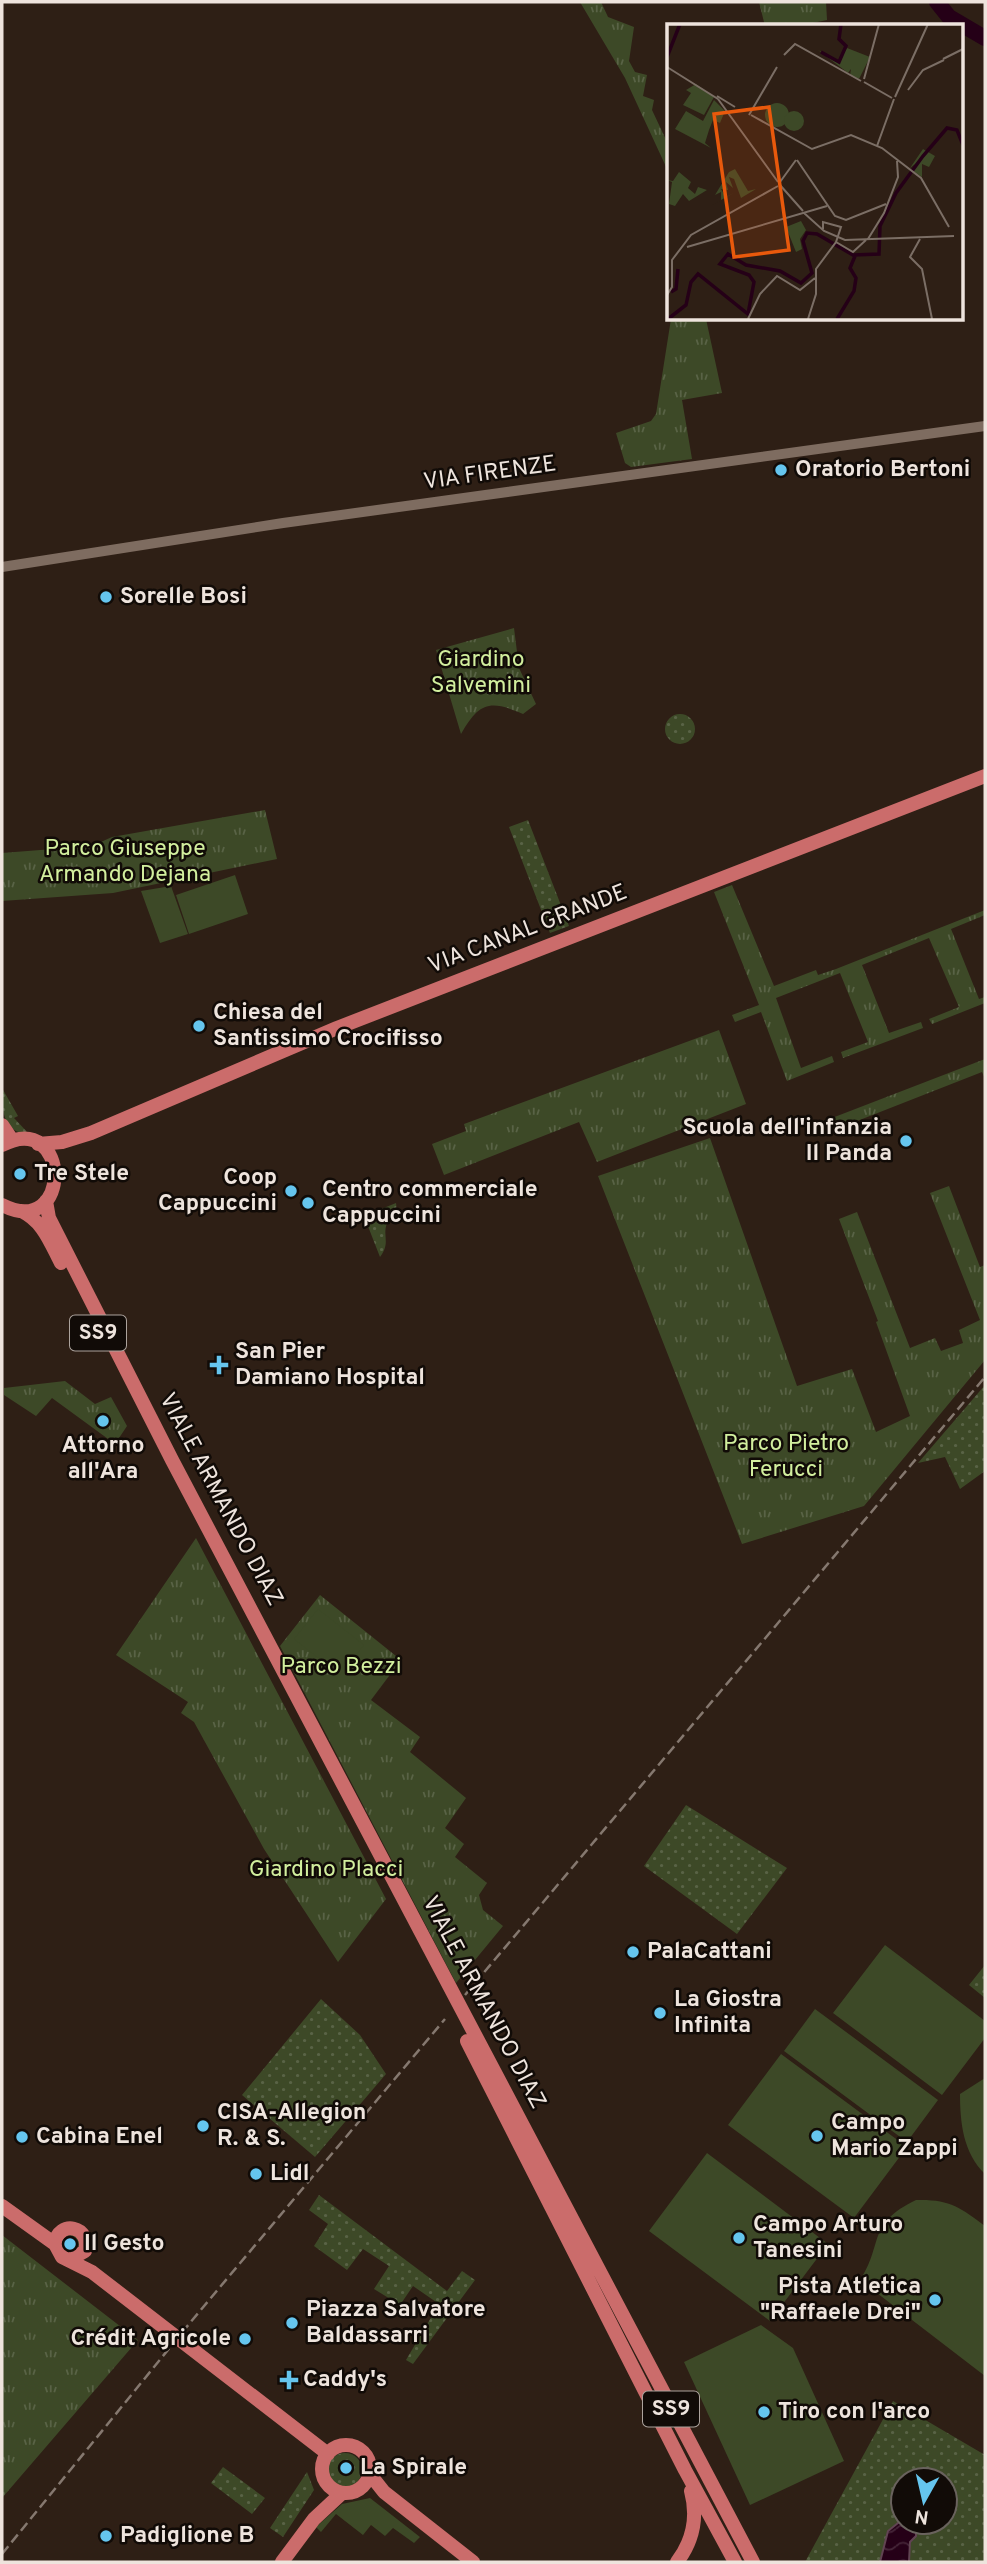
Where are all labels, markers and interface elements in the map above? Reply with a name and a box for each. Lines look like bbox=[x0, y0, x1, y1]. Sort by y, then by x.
inset map bbox=[667, 24, 962, 320]
street label: VIA FIRENZE bbox=[422, 450, 558, 498]
place label: Oratorio Bertoni bbox=[795, 456, 970, 485]
marker: Oratorio Bertoni bbox=[773, 462, 789, 478]
place label: Sorelle Bosi bbox=[120, 583, 247, 612]
marker: Sorelle Bosi bbox=[98, 589, 114, 605]
park label: Giardino Salvemini bbox=[431, 646, 531, 701]
park label: Parco Giuseppe Armando Dejana bbox=[39, 835, 211, 890]
street label: VIA CANAL GRANDE bbox=[424, 879, 632, 981]
place label: Chiesa del Santissimo Crocifisso bbox=[213, 999, 443, 1054]
marker: Chiesa del Santissimo Crocifisso bbox=[191, 1018, 207, 1034]
place label: Scuola dell'infanzia Il Panda bbox=[682, 1114, 892, 1169]
marker: Scuola dell'infanzia Il Panda bbox=[898, 1133, 914, 1149]
place label: Tre Stele bbox=[34, 1160, 129, 1189]
place label: Coop Cappuccini bbox=[158, 1164, 277, 1219]
marker: Tre Stele bbox=[12, 1166, 28, 1182]
place label: Centro commerciale Cappuccini bbox=[322, 1176, 538, 1231]
marker: Coop Cappuccini bbox=[283, 1183, 299, 1199]
marker: Centro commerciale Cappuccini bbox=[300, 1195, 316, 1211]
road number: SS9 bbox=[70, 1316, 126, 1350]
place label: San Pier Damiano Hospital bbox=[235, 1338, 425, 1393]
marker: San Pier Damiano Hospital bbox=[209, 1355, 229, 1375]
street label: VIALE ARMANDO DIAZ bbox=[152, 1388, 288, 1612]
marker: Attorno all'Ara bbox=[95, 1413, 111, 1429]
park label: Parco Pietro Ferucci bbox=[723, 1430, 849, 1485]
place label: Attorno all'Ara bbox=[61, 1432, 145, 1487]
park label: Parco Bezzi bbox=[280, 1653, 402, 1682]
park label: Giardino Placci bbox=[249, 1856, 403, 1885]
street label: VIALE ARMANDO DIAZ bbox=[415, 1891, 551, 2115]
place label: PalaCattani bbox=[647, 1938, 772, 1967]
marker: PalaCattani bbox=[625, 1944, 641, 1960]
place label: La Giostra Infinita bbox=[674, 1986, 782, 2041]
marker: La Giostra Infinita bbox=[652, 2005, 668, 2021]
place label: CISA-Allegion R. & S. bbox=[217, 2099, 366, 2154]
place label: Campo Mario Zappi bbox=[831, 2109, 958, 2164]
marker: CISA-Allegion R. & S. bbox=[195, 2118, 211, 2134]
place label: Cabina Enel bbox=[36, 2123, 163, 2152]
marker: Campo Mario Zappi bbox=[809, 2128, 825, 2144]
marker: Cabina Enel bbox=[14, 2129, 30, 2145]
place label: Lidl bbox=[270, 2160, 310, 2189]
marker: Lidl bbox=[248, 2166, 264, 2182]
place label: Campo Arturo Tanesini bbox=[753, 2211, 903, 2266]
place label: Il Gesto bbox=[84, 2230, 164, 2259]
marker: Campo Arturo Tanesini bbox=[731, 2230, 747, 2246]
marker: Il Gesto bbox=[62, 2236, 78, 2252]
place label: Pista Atletica "Raffaele Drei" bbox=[760, 2273, 921, 2328]
marker: Pista Atletica "Raffaele Drei" bbox=[927, 2292, 943, 2308]
place label: Piazza Salvatore Baldassarri bbox=[306, 2296, 485, 2351]
marker: Piazza Salvatore Baldassarri bbox=[284, 2315, 300, 2331]
place label: Crédit Agricole bbox=[70, 2325, 231, 2354]
marker: Crédit Agricole bbox=[237, 2331, 253, 2347]
place label: Caddy's bbox=[303, 2366, 387, 2395]
marker: Caddy's bbox=[281, 2372, 297, 2388]
road number: SS9 bbox=[643, 2392, 699, 2426]
place label: Tiro con l'arco bbox=[778, 2398, 930, 2427]
marker: Tiro con l'arco bbox=[756, 2404, 772, 2420]
place label: La Spirale bbox=[360, 2454, 467, 2483]
marker: La Spirale bbox=[338, 2460, 354, 2476]
north arrow bbox=[889, 2466, 959, 2536]
text: N bbox=[913, 2503, 930, 2529]
place label: Padiglione B bbox=[120, 2522, 254, 2551]
marker: Padiglione B bbox=[98, 2528, 114, 2544]

